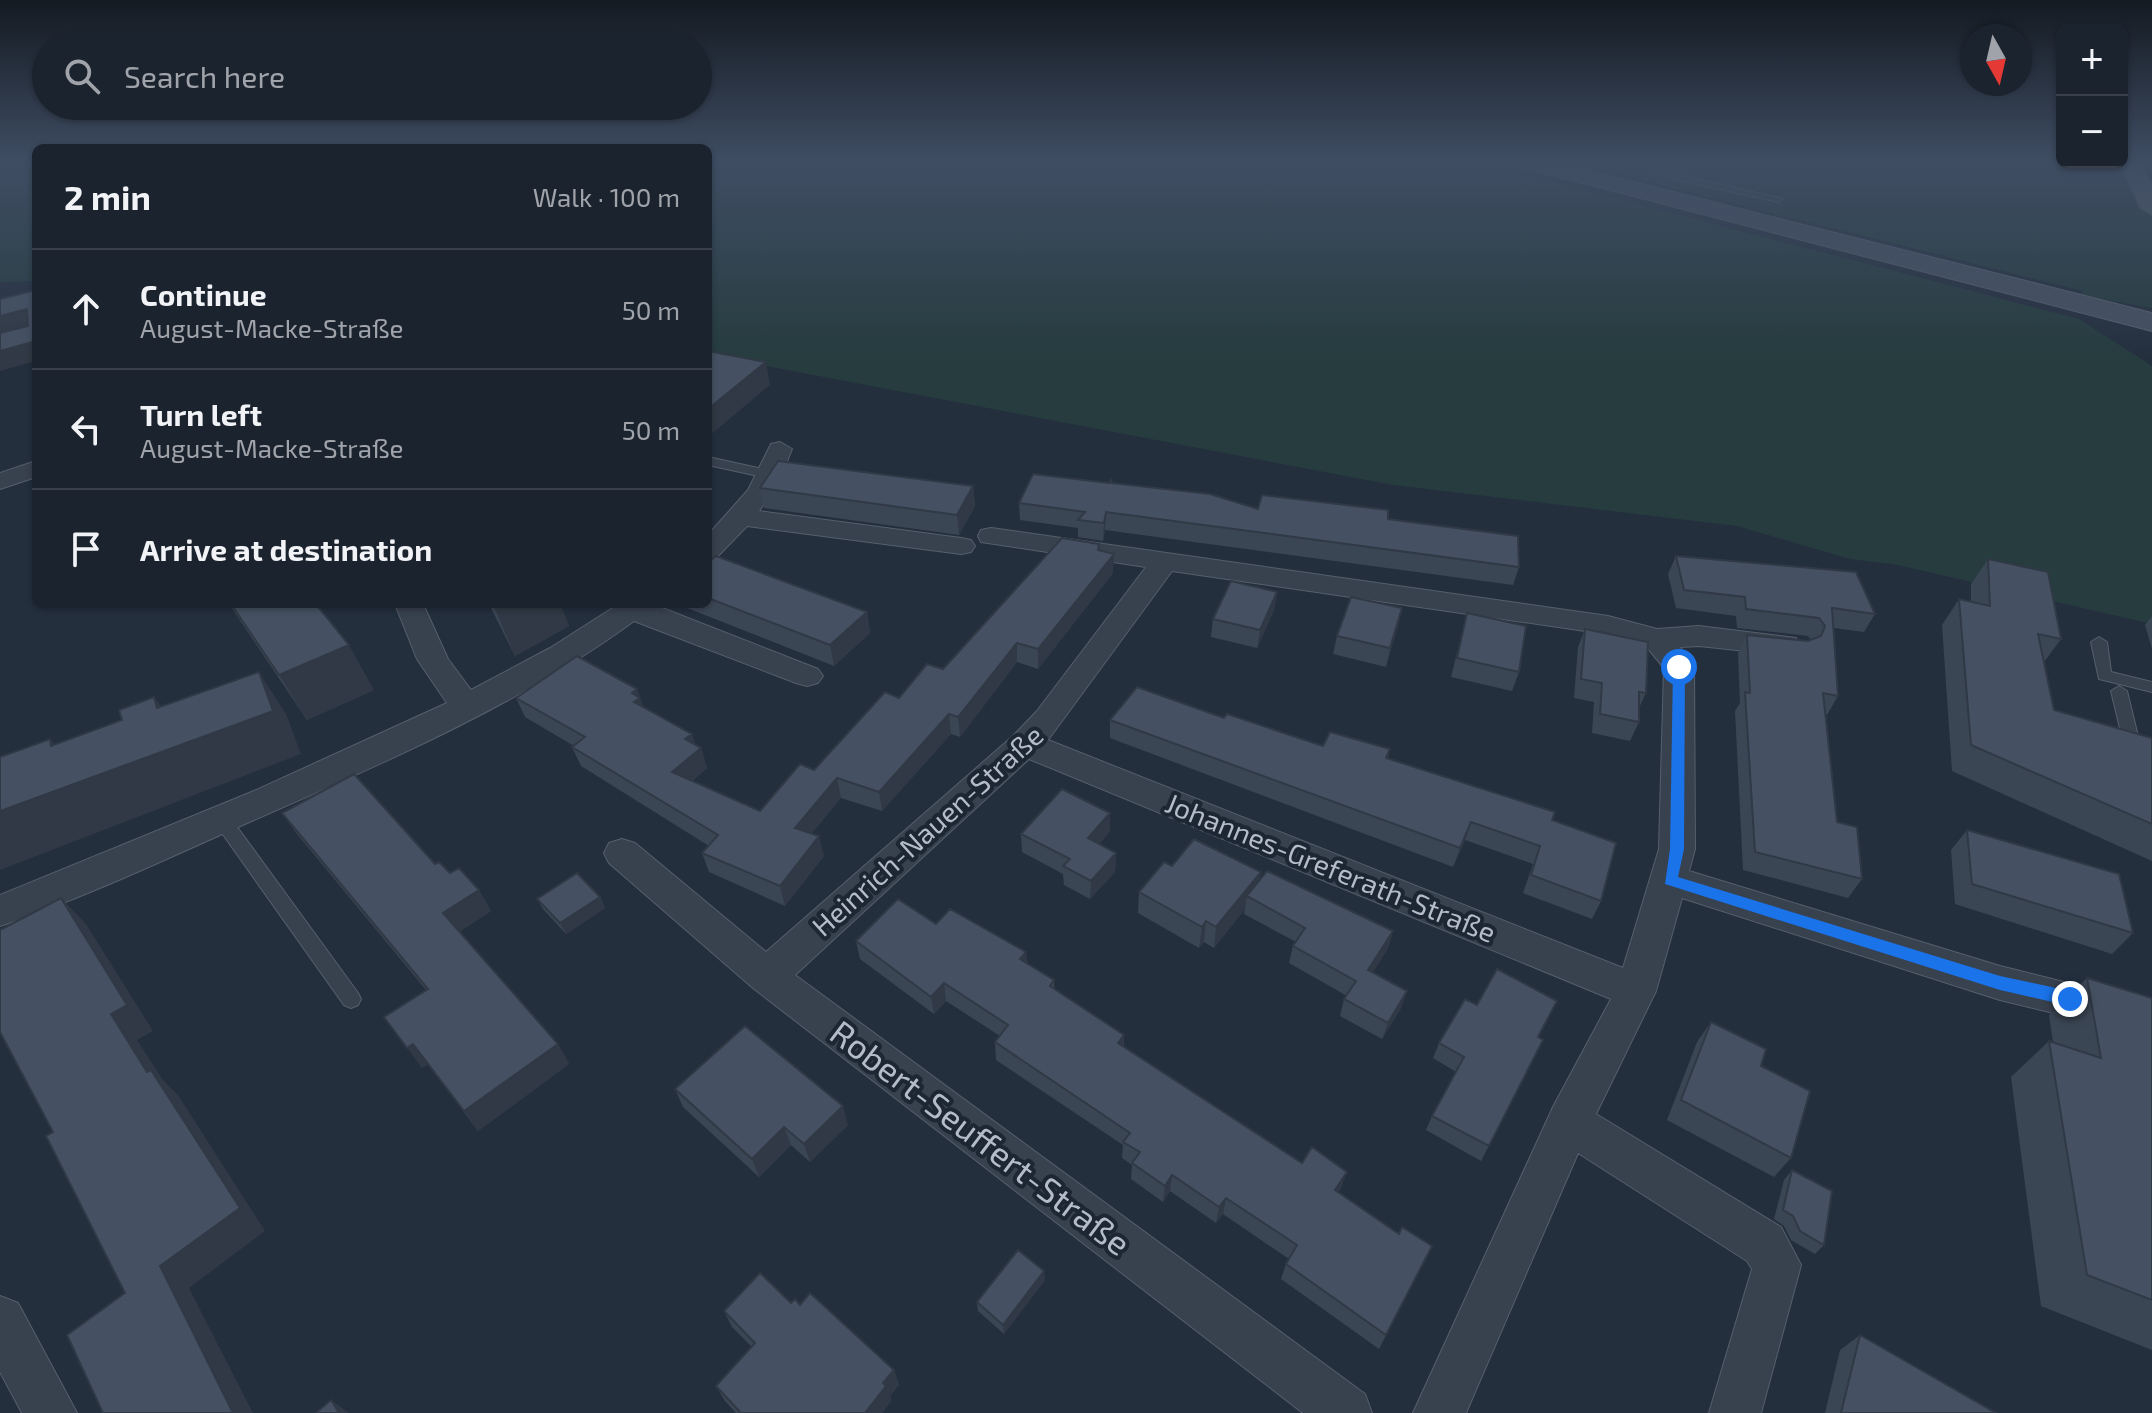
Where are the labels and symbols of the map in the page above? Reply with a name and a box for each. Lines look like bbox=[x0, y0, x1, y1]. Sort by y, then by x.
north arrow bbox=[1960, 24, 2032, 96]
route start bbox=[1661, 649, 1697, 685]
street label: Heinrich-Nauen-Straße bbox=[805, 717, 1049, 943]
street label: Johannes-Greferath-Straße bbox=[1161, 785, 1501, 949]
route end bbox=[2052, 981, 2088, 1017]
street label: Robert-Seuffert-Straße bbox=[823, 1011, 1139, 1263]

